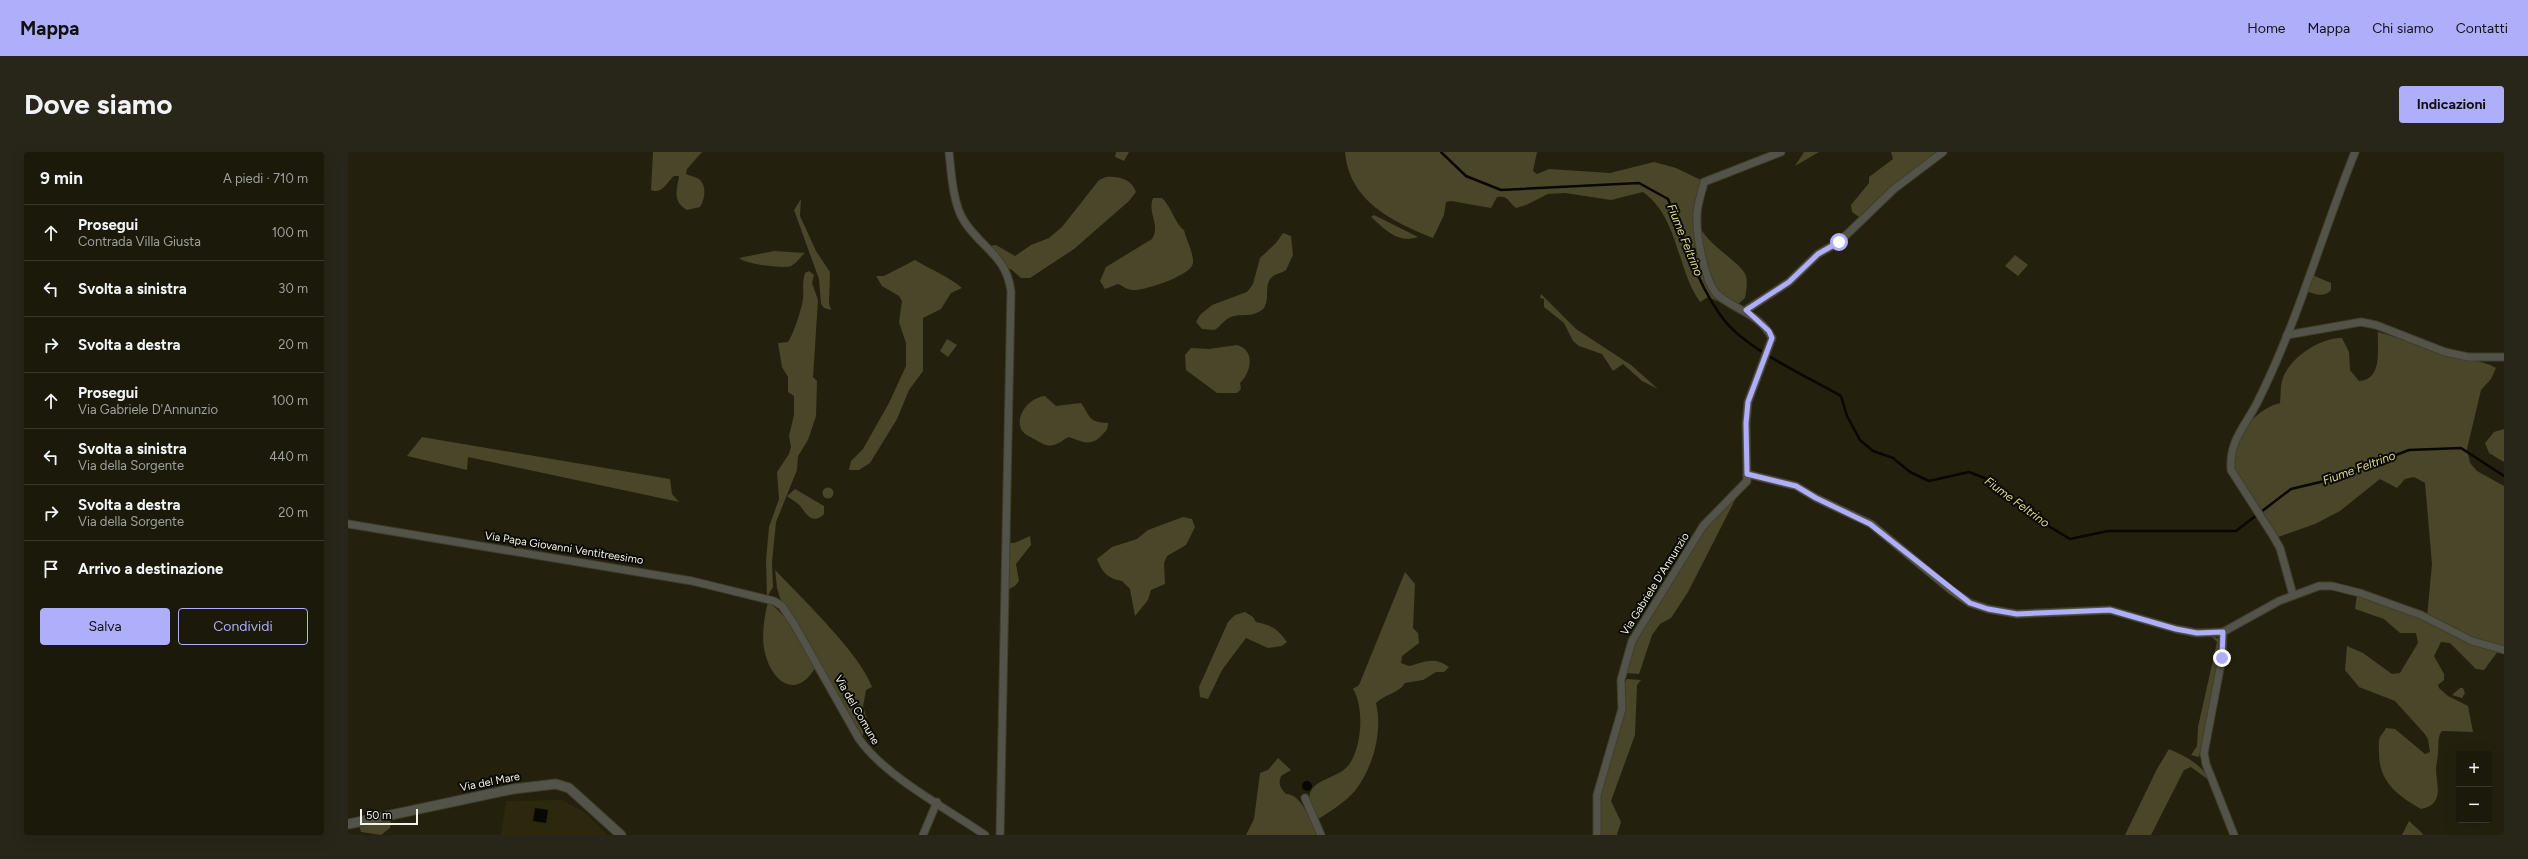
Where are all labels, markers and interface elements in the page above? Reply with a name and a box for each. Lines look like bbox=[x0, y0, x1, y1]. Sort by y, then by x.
text: Mappa bbox=[20, 17, 79, 40]
text: Home bbox=[2247, 20, 2286, 37]
text: Mappa bbox=[2308, 20, 2350, 37]
text: Chi siamo bbox=[2372, 20, 2434, 37]
text: Contatti bbox=[2456, 20, 2508, 37]
button: Indicazioni bbox=[2399, 86, 2504, 123]
text: Dove siamo bbox=[24, 87, 173, 121]
text: 9 min bbox=[40, 168, 83, 188]
text: A piedi · 710 m bbox=[223, 171, 308, 186]
water label: Fiume Feltrino bbox=[1664, 202, 1706, 278]
text: Prosegui bbox=[78, 216, 138, 234]
icon: ahead bbox=[40, 222, 62, 244]
text: 100 m bbox=[272, 225, 308, 240]
route start bbox=[1830, 233, 1848, 251]
text: Contrada Villa Giusta bbox=[78, 234, 201, 249]
icon: left bbox=[40, 278, 62, 300]
text: Svolta a sinistra bbox=[78, 280, 187, 298]
text: 30 m bbox=[278, 281, 308, 296]
icon: right bbox=[40, 334, 62, 356]
text: Svolta a destra bbox=[78, 336, 181, 354]
text: 20 m bbox=[278, 337, 308, 352]
text: Prosegui bbox=[78, 384, 138, 402]
icon: ahead bbox=[40, 390, 62, 412]
text: 100 m bbox=[272, 393, 308, 408]
text: Via Gabriele D'Annunzio bbox=[78, 402, 218, 417]
text: Svolta a sinistra bbox=[78, 440, 187, 458]
icon: left bbox=[40, 446, 62, 468]
water label: Fiume Feltrino bbox=[2321, 448, 2397, 488]
text: 440 m bbox=[269, 449, 308, 464]
text: Via della Sorgente bbox=[78, 458, 184, 473]
water label: Fiume Feltrino bbox=[1982, 474, 2052, 530]
text: Svolta a destra bbox=[78, 496, 181, 514]
icon: right bbox=[40, 502, 62, 524]
text: 20 m bbox=[278, 505, 308, 520]
text: Via della Sorgente bbox=[78, 514, 184, 529]
street label: Via Papa Giovanni Ventitreesimo bbox=[484, 529, 644, 567]
street label: Via Gabriele D'Annunzio bbox=[1618, 530, 1692, 638]
icon: arrive bbox=[40, 558, 62, 580]
text: Arrivo a destinazione bbox=[78, 560, 223, 578]
button: Salva bbox=[40, 608, 170, 645]
button: Condividi bbox=[178, 608, 308, 645]
route end bbox=[2213, 649, 2231, 667]
street label: Via del Comune bbox=[832, 673, 882, 747]
map controls bbox=[2456, 751, 2492, 823]
button: + bbox=[2456, 751, 2492, 787]
street label: Via del Mare bbox=[459, 770, 521, 794]
button: − bbox=[2456, 787, 2492, 823]
scale bar bbox=[360, 807, 418, 826]
text: 50 m bbox=[366, 809, 391, 822]

